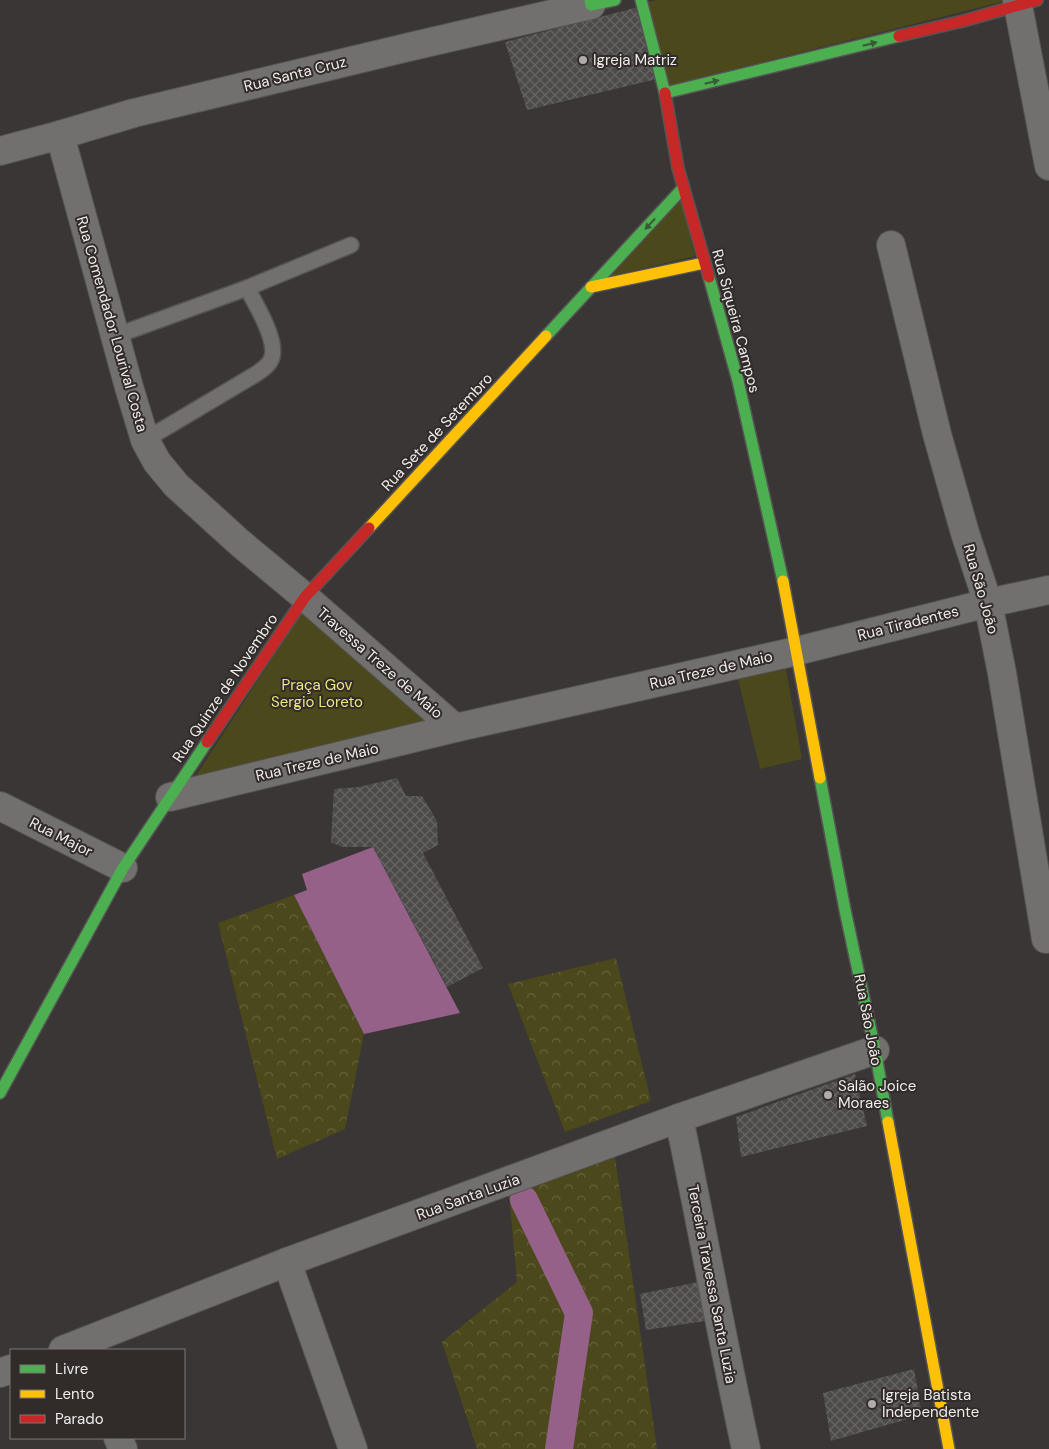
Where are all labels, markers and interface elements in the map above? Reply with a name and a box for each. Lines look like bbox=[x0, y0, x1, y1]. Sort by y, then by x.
one-way arrow bbox=[862, 40, 877, 48]
place label: Igreja Matriz bbox=[593, 50, 677, 70]
street label: Rua Santa Cruz bbox=[242, 52, 348, 96]
marker: Igreja Matriz bbox=[577, 54, 589, 66]
one-way arrow bbox=[704, 78, 719, 86]
street label: Rua Comendador Lourival Costa bbox=[72, 214, 152, 434]
one-way arrow bbox=[644, 218, 656, 230]
street label: Rua Siqueira Campos bbox=[707, 247, 765, 395]
street label: Rua Sete de Setembro bbox=[377, 369, 497, 495]
street label: Rua São João bbox=[959, 542, 1003, 636]
street label: Rua Tiradentes bbox=[855, 601, 961, 645]
street label: Travessa Treze de Maio bbox=[313, 603, 447, 723]
street label: Rua Quinze de Novembro bbox=[168, 610, 282, 766]
street label: Rua Treze de Maio bbox=[648, 646, 775, 694]
park label: Praça Gov Sergio Loreto bbox=[271, 675, 363, 712]
street label: Rua Treze de Maio bbox=[254, 738, 381, 786]
street label: Rua Major bbox=[26, 813, 96, 862]
street label: Rua São João bbox=[849, 973, 887, 1068]
place label: Salão Joice Moraes bbox=[838, 1076, 916, 1113]
marker: Salão Joice Moraes bbox=[822, 1089, 834, 1101]
street label: Rua Santa Luzia bbox=[414, 1169, 522, 1225]
street label: Terceira Travessa Santa Luzia bbox=[683, 1183, 741, 1385]
legend bbox=[10, 1349, 185, 1439]
text: Livre bbox=[55, 1359, 88, 1379]
text: Lento bbox=[55, 1384, 94, 1404]
place label: Igreja Batista Independente bbox=[882, 1385, 979, 1422]
marker: Igreja Batista Independente bbox=[866, 1398, 878, 1410]
text: Parado bbox=[55, 1409, 104, 1429]

